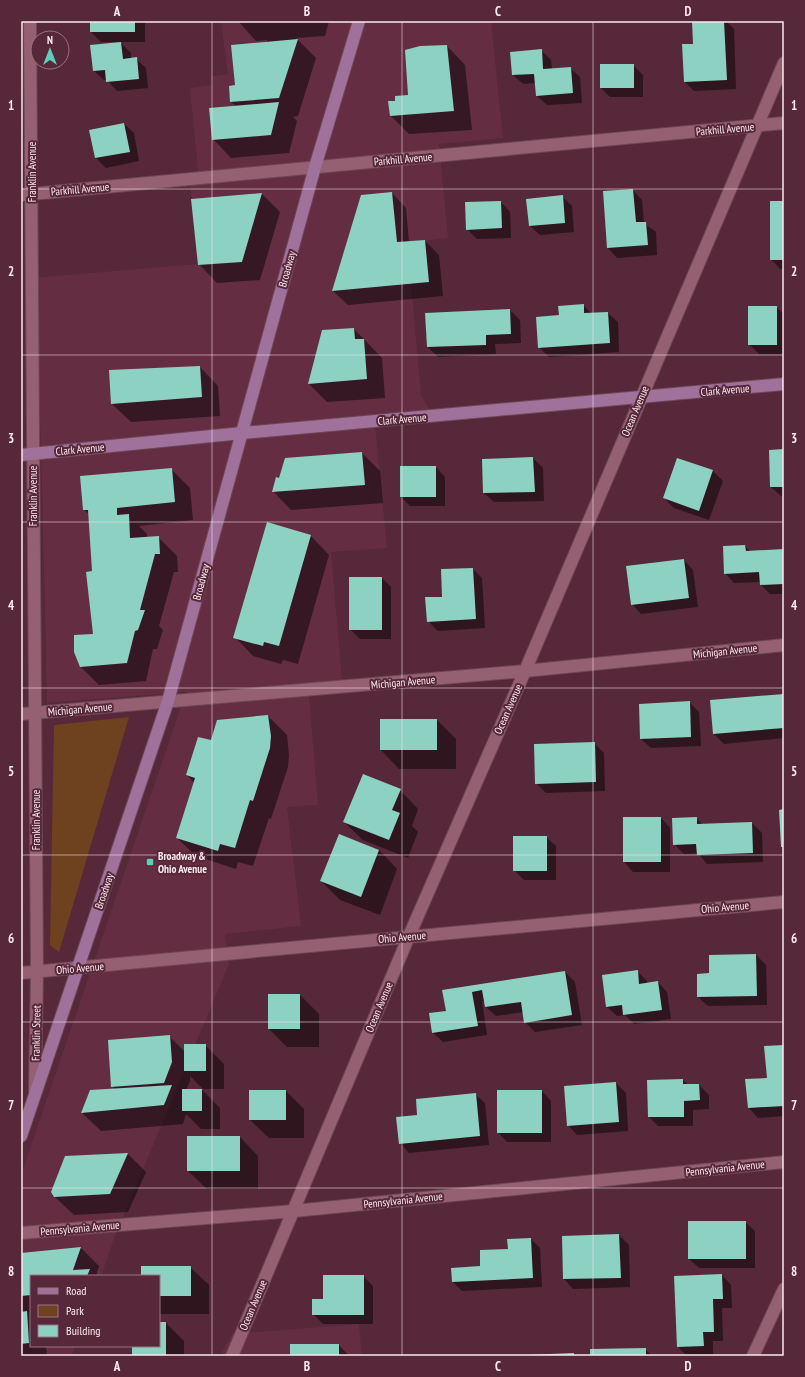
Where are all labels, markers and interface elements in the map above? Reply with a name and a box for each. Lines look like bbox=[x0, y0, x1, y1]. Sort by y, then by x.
text: A bbox=[113, 3, 121, 20]
text: B bbox=[304, 3, 310, 20]
text: C bbox=[495, 3, 501, 20]
text: D bbox=[685, 3, 692, 20]
north arrow bbox=[30, 30, 70, 70]
text: N bbox=[47, 33, 53, 47]
text: 1 bbox=[8, 97, 14, 114]
text: 1 bbox=[791, 97, 797, 114]
street label: Parkhill Avenue bbox=[695, 119, 755, 139]
street label: Franklin Avenue bbox=[25, 141, 39, 202]
street label: Parkhill Avenue bbox=[373, 149, 433, 169]
street label: Parkhill Avenue bbox=[50, 179, 110, 199]
street label: Broadway bbox=[275, 248, 299, 289]
text: 2 bbox=[8, 263, 14, 280]
text: 2 bbox=[791, 263, 797, 280]
street label: Clark Avenue bbox=[700, 381, 750, 399]
street label: Ocean Avenue bbox=[618, 383, 652, 438]
street label: Clark Avenue bbox=[377, 410, 427, 428]
text: 3 bbox=[8, 430, 14, 447]
text: 3 bbox=[791, 430, 797, 447]
street label: Clark Avenue bbox=[55, 439, 105, 459]
street label: Franklin Avenue bbox=[26, 465, 40, 526]
street label: Broadway bbox=[189, 561, 213, 602]
text: 4 bbox=[8, 597, 15, 614]
text: 4 bbox=[791, 597, 798, 614]
street label: Michigan Avenue bbox=[692, 641, 758, 661]
street label: Michigan Avenue bbox=[370, 672, 436, 692]
street label: Ocean Avenue bbox=[491, 681, 525, 736]
street label: Michigan Avenue bbox=[47, 699, 113, 719]
text: 5 bbox=[8, 763, 14, 780]
text: 5 bbox=[791, 763, 797, 780]
street label: Franklin Avenue bbox=[29, 789, 43, 850]
place label: Broadway & Ohio Avenue bbox=[158, 849, 207, 876]
marker: Broadway & Ohio Avenue bbox=[145, 857, 155, 867]
street label: Broadway bbox=[91, 870, 117, 911]
street label: Ohio Avenue bbox=[701, 898, 750, 916]
street label: Ohio Avenue bbox=[378, 928, 427, 946]
text: 6 bbox=[8, 930, 14, 947]
text: 6 bbox=[791, 930, 797, 947]
street label: Ohio Avenue bbox=[56, 959, 105, 977]
street label: Ocean Avenue bbox=[362, 979, 396, 1034]
street label: Franklin Street bbox=[29, 1005, 43, 1061]
text: 7 bbox=[8, 1097, 14, 1114]
text: 7 bbox=[791, 1097, 797, 1114]
street label: Pennsylvania Avenue bbox=[685, 1157, 766, 1179]
street label: Pennsylvania Avenue bbox=[363, 1189, 444, 1211]
street label: Pennsylvania Avenue bbox=[40, 1218, 121, 1238]
text: 8 bbox=[8, 1263, 14, 1280]
text: 8 bbox=[791, 1263, 797, 1280]
legend bbox=[30, 1275, 160, 1347]
street label: Ocean Avenue bbox=[236, 1277, 270, 1332]
text: Road bbox=[66, 1283, 86, 1298]
text: Park bbox=[66, 1303, 84, 1318]
text: Building bbox=[66, 1323, 101, 1338]
text: A bbox=[113, 1358, 121, 1375]
text: B bbox=[304, 1358, 310, 1375]
text: C bbox=[495, 1358, 501, 1375]
text: D bbox=[685, 1358, 692, 1375]

